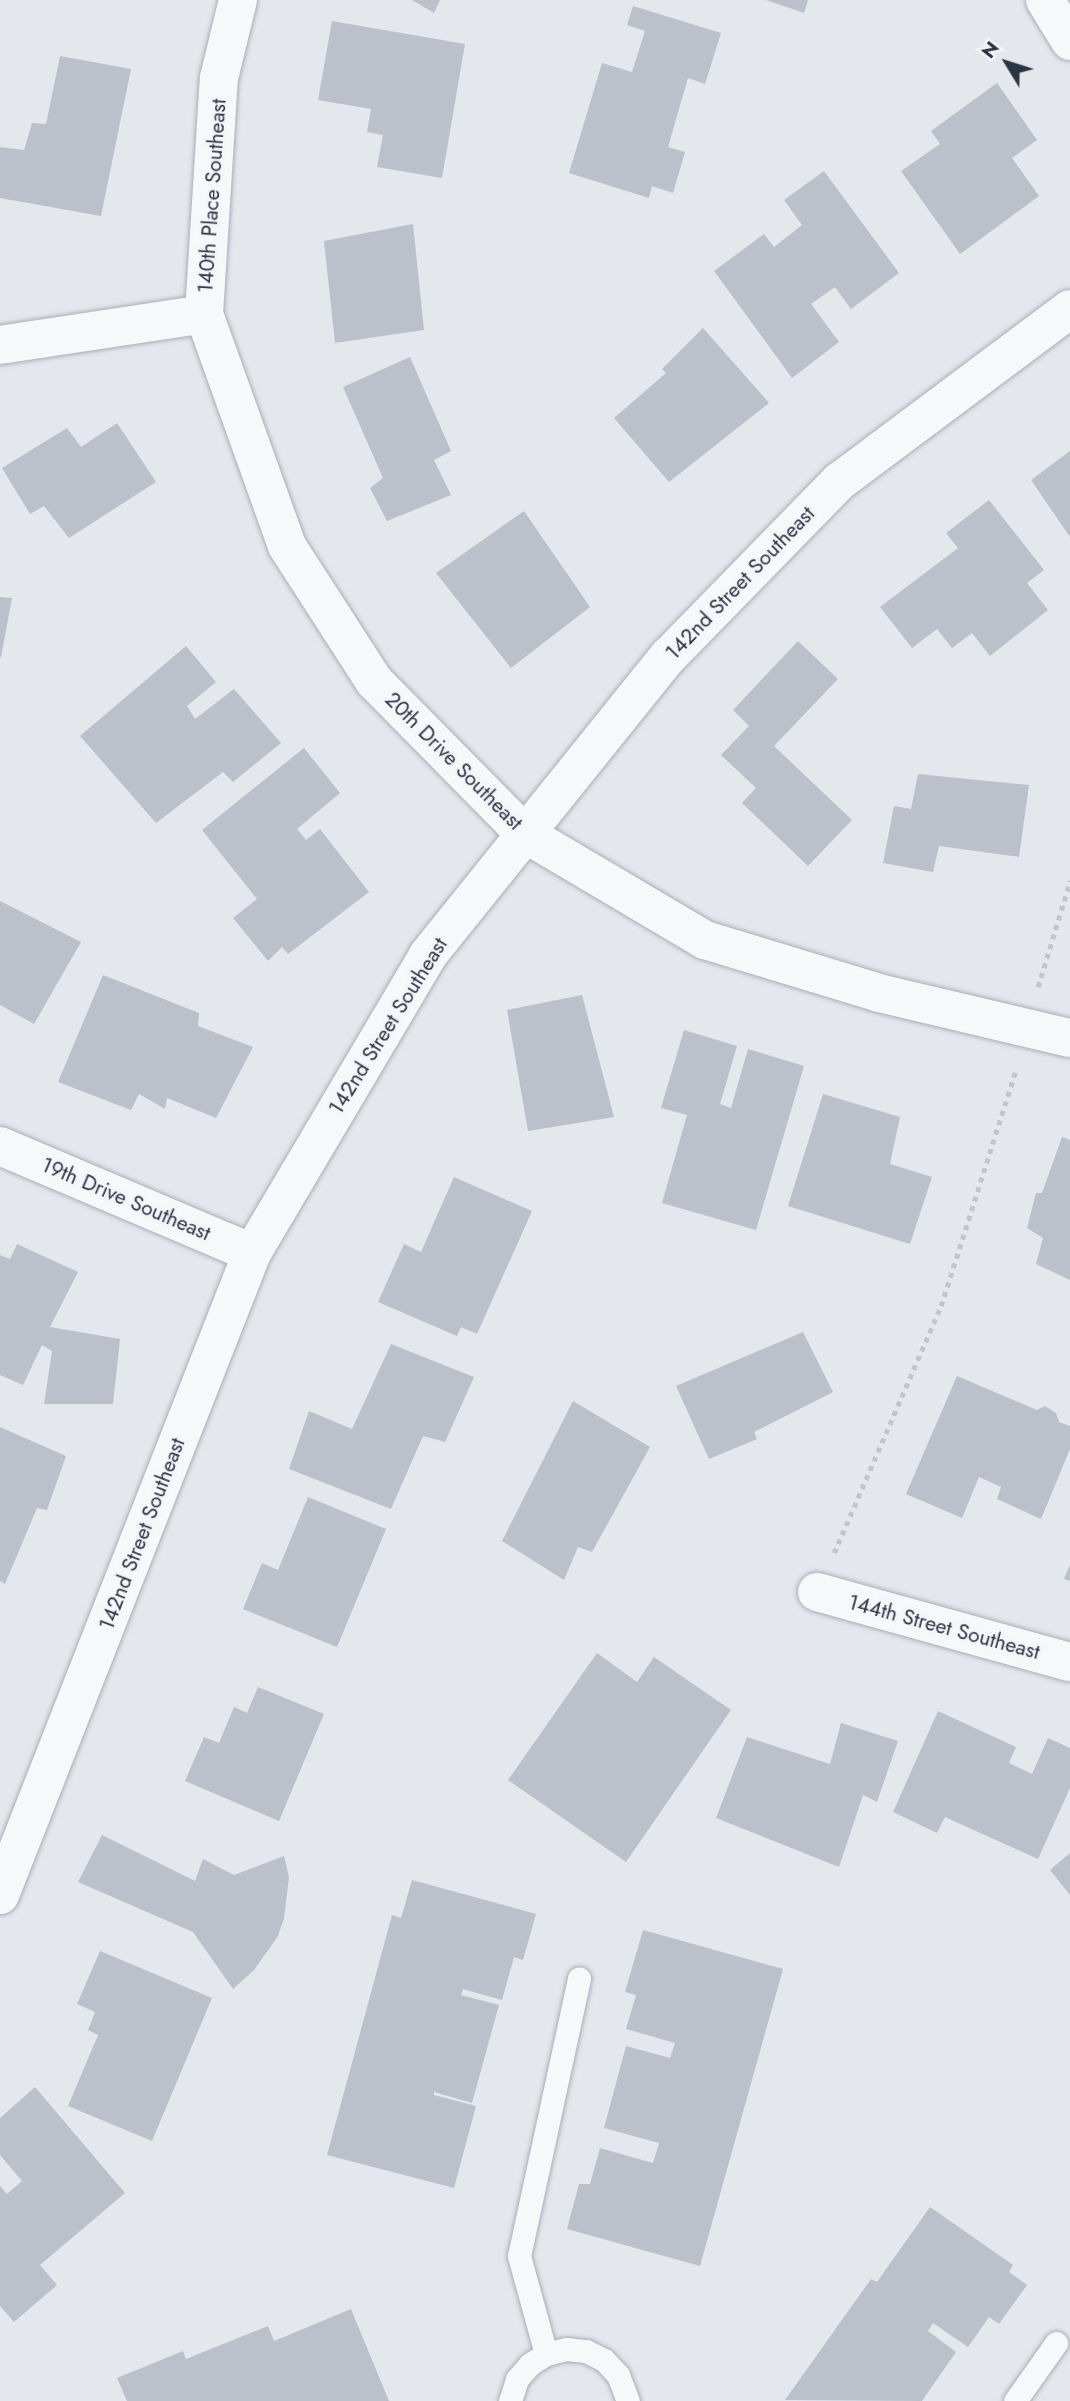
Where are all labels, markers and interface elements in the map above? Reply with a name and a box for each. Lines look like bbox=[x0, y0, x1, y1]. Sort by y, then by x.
north arrow bbox=[972, 28, 1042, 98]
text: N bbox=[975, 36, 1005, 64]
street label: 140th Place Southeast bbox=[193, 98, 231, 294]
street label: 142nd Street Southeast bbox=[660, 501, 820, 665]
street label: 20th Drive Southeast bbox=[380, 687, 528, 835]
street label: 142nd Street Southeast bbox=[323, 933, 453, 1119]
street label: 19th Drive Southeast bbox=[38, 1152, 214, 1246]
street label: 142nd Street Southeast bbox=[94, 1434, 190, 1634]
street label: 144th Street Southeast bbox=[846, 1589, 1042, 1665]

